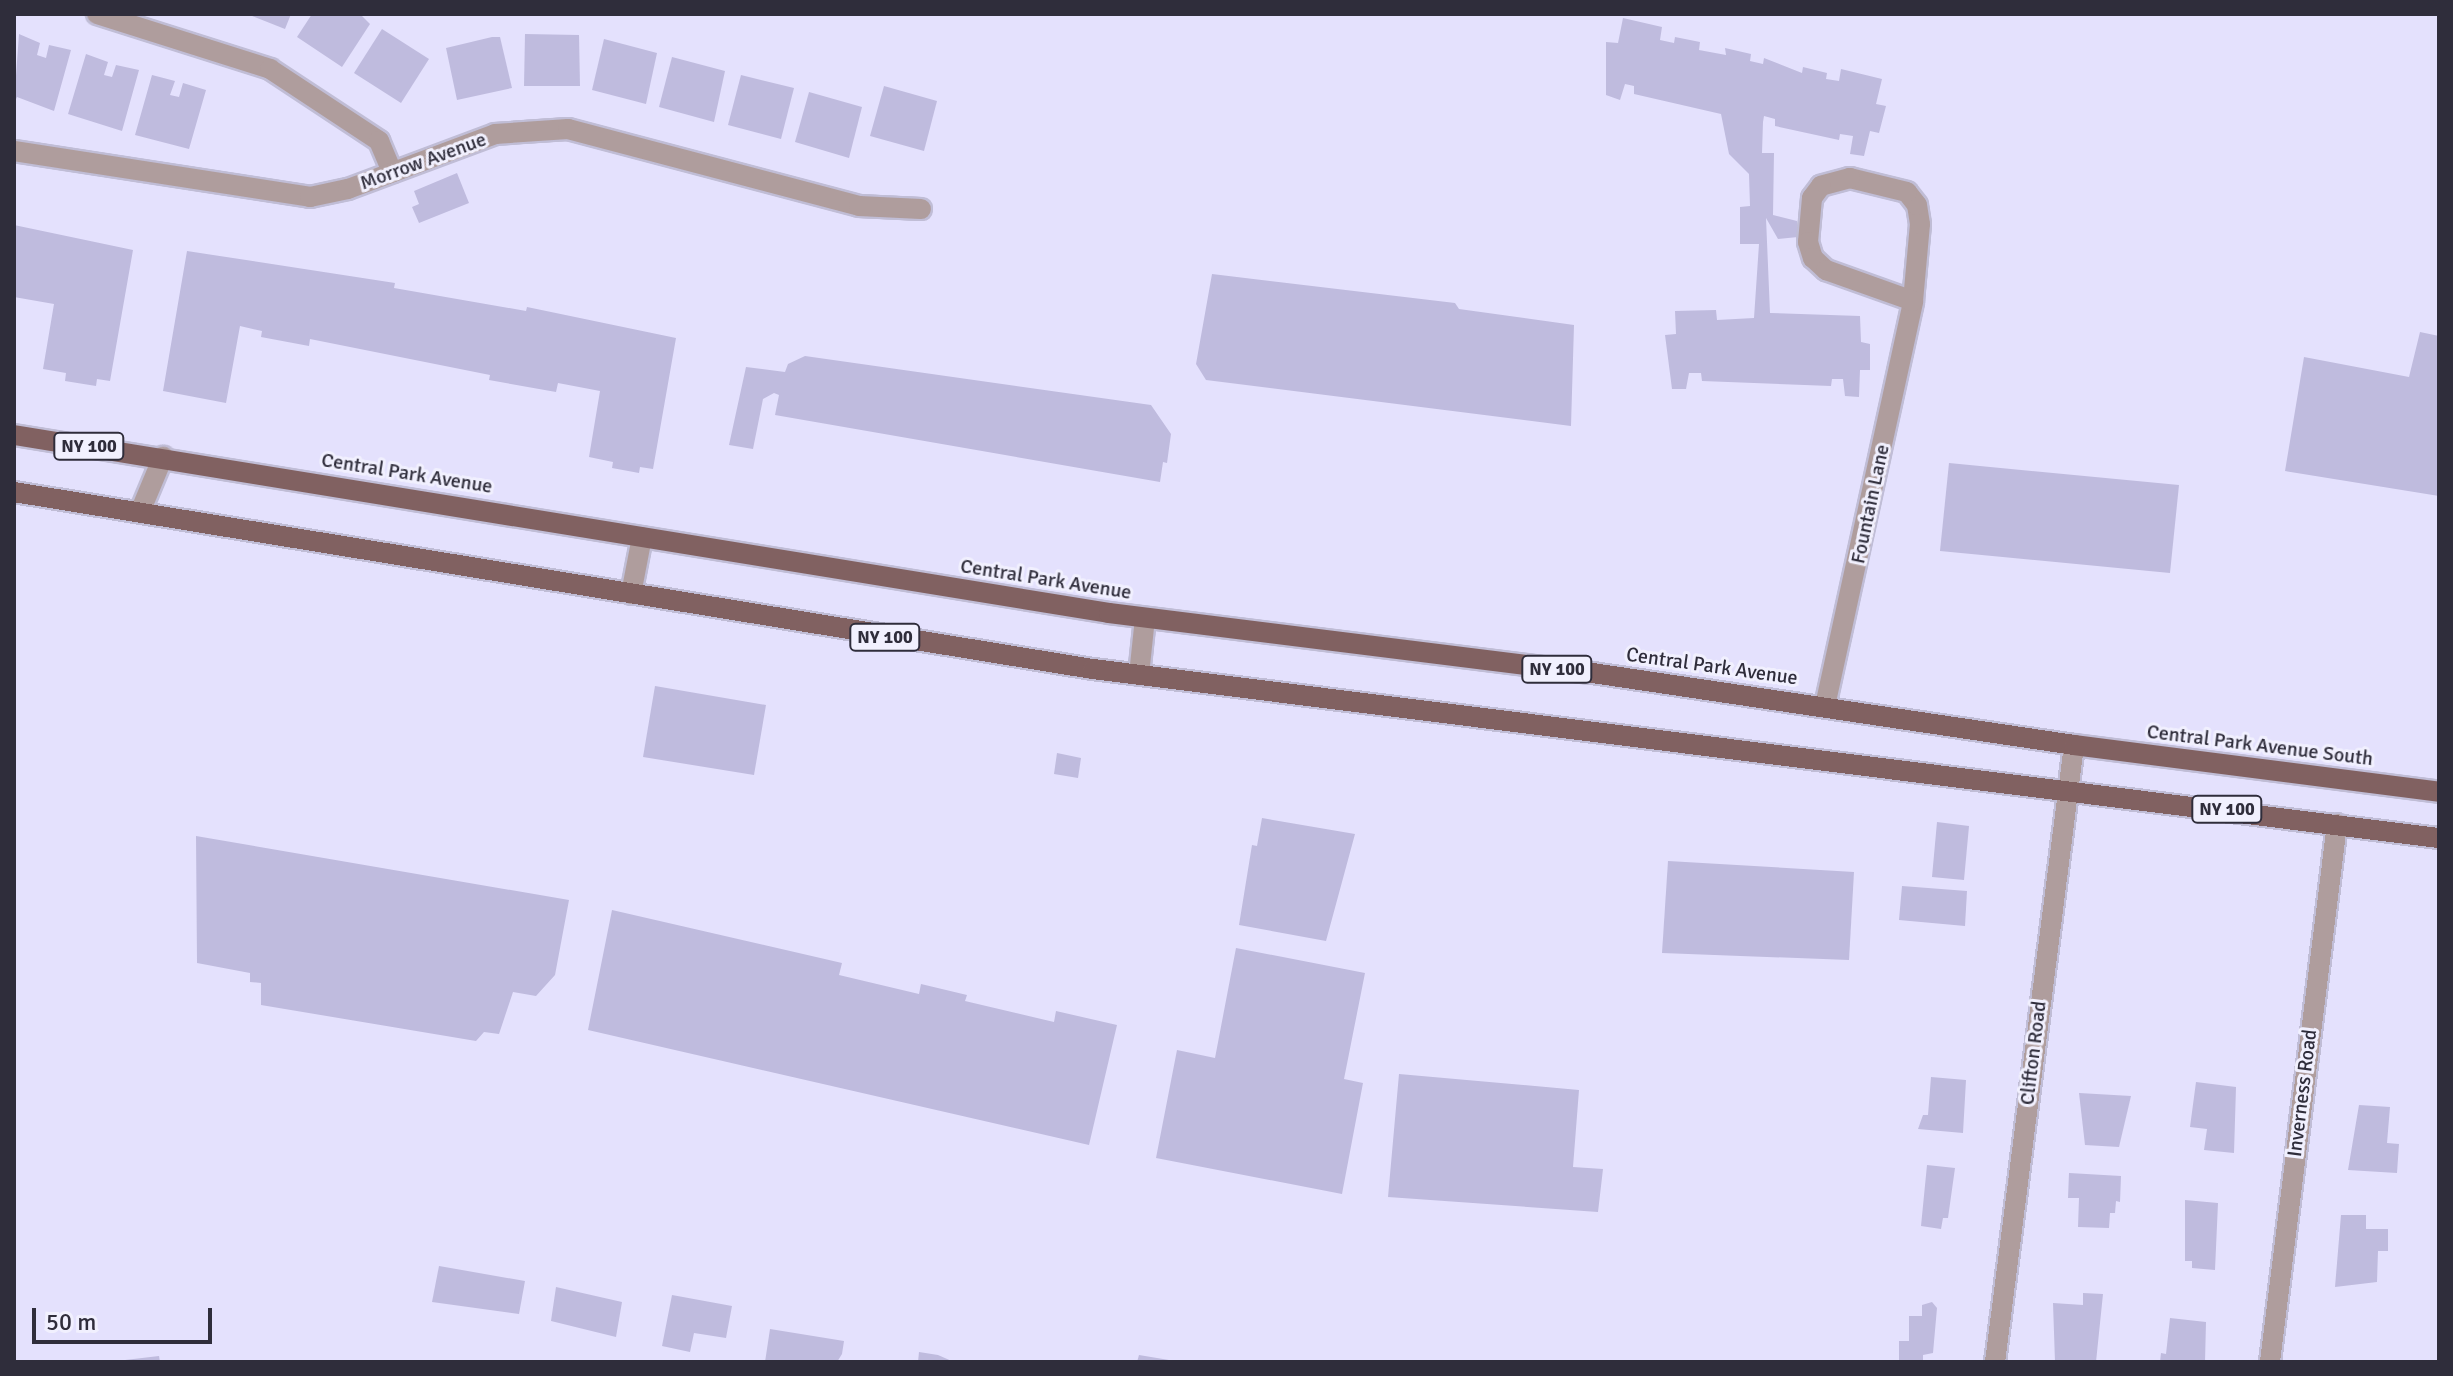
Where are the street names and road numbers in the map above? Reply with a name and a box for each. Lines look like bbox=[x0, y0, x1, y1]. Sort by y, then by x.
street label: Morrow Avenue bbox=[357, 127, 489, 195]
road number: NY 100 bbox=[53, 432, 125, 460]
street label: Fountain Lane bbox=[1846, 442, 1894, 566]
street label: Central Park Avenue bbox=[320, 448, 494, 498]
street label: Central Park Avenue bbox=[959, 554, 1133, 604]
road number: NY 100 bbox=[849, 623, 921, 651]
street label: Central Park Avenue bbox=[1625, 642, 1799, 690]
road number: NY 100 bbox=[1521, 655, 1593, 683]
street label: Central Park Avenue South bbox=[2146, 719, 2374, 771]
road number: NY 100 bbox=[2191, 795, 2263, 823]
street label: Clifton Road bbox=[2015, 1000, 2051, 1106]
street label: Inverness Road bbox=[2282, 1028, 2322, 1158]

